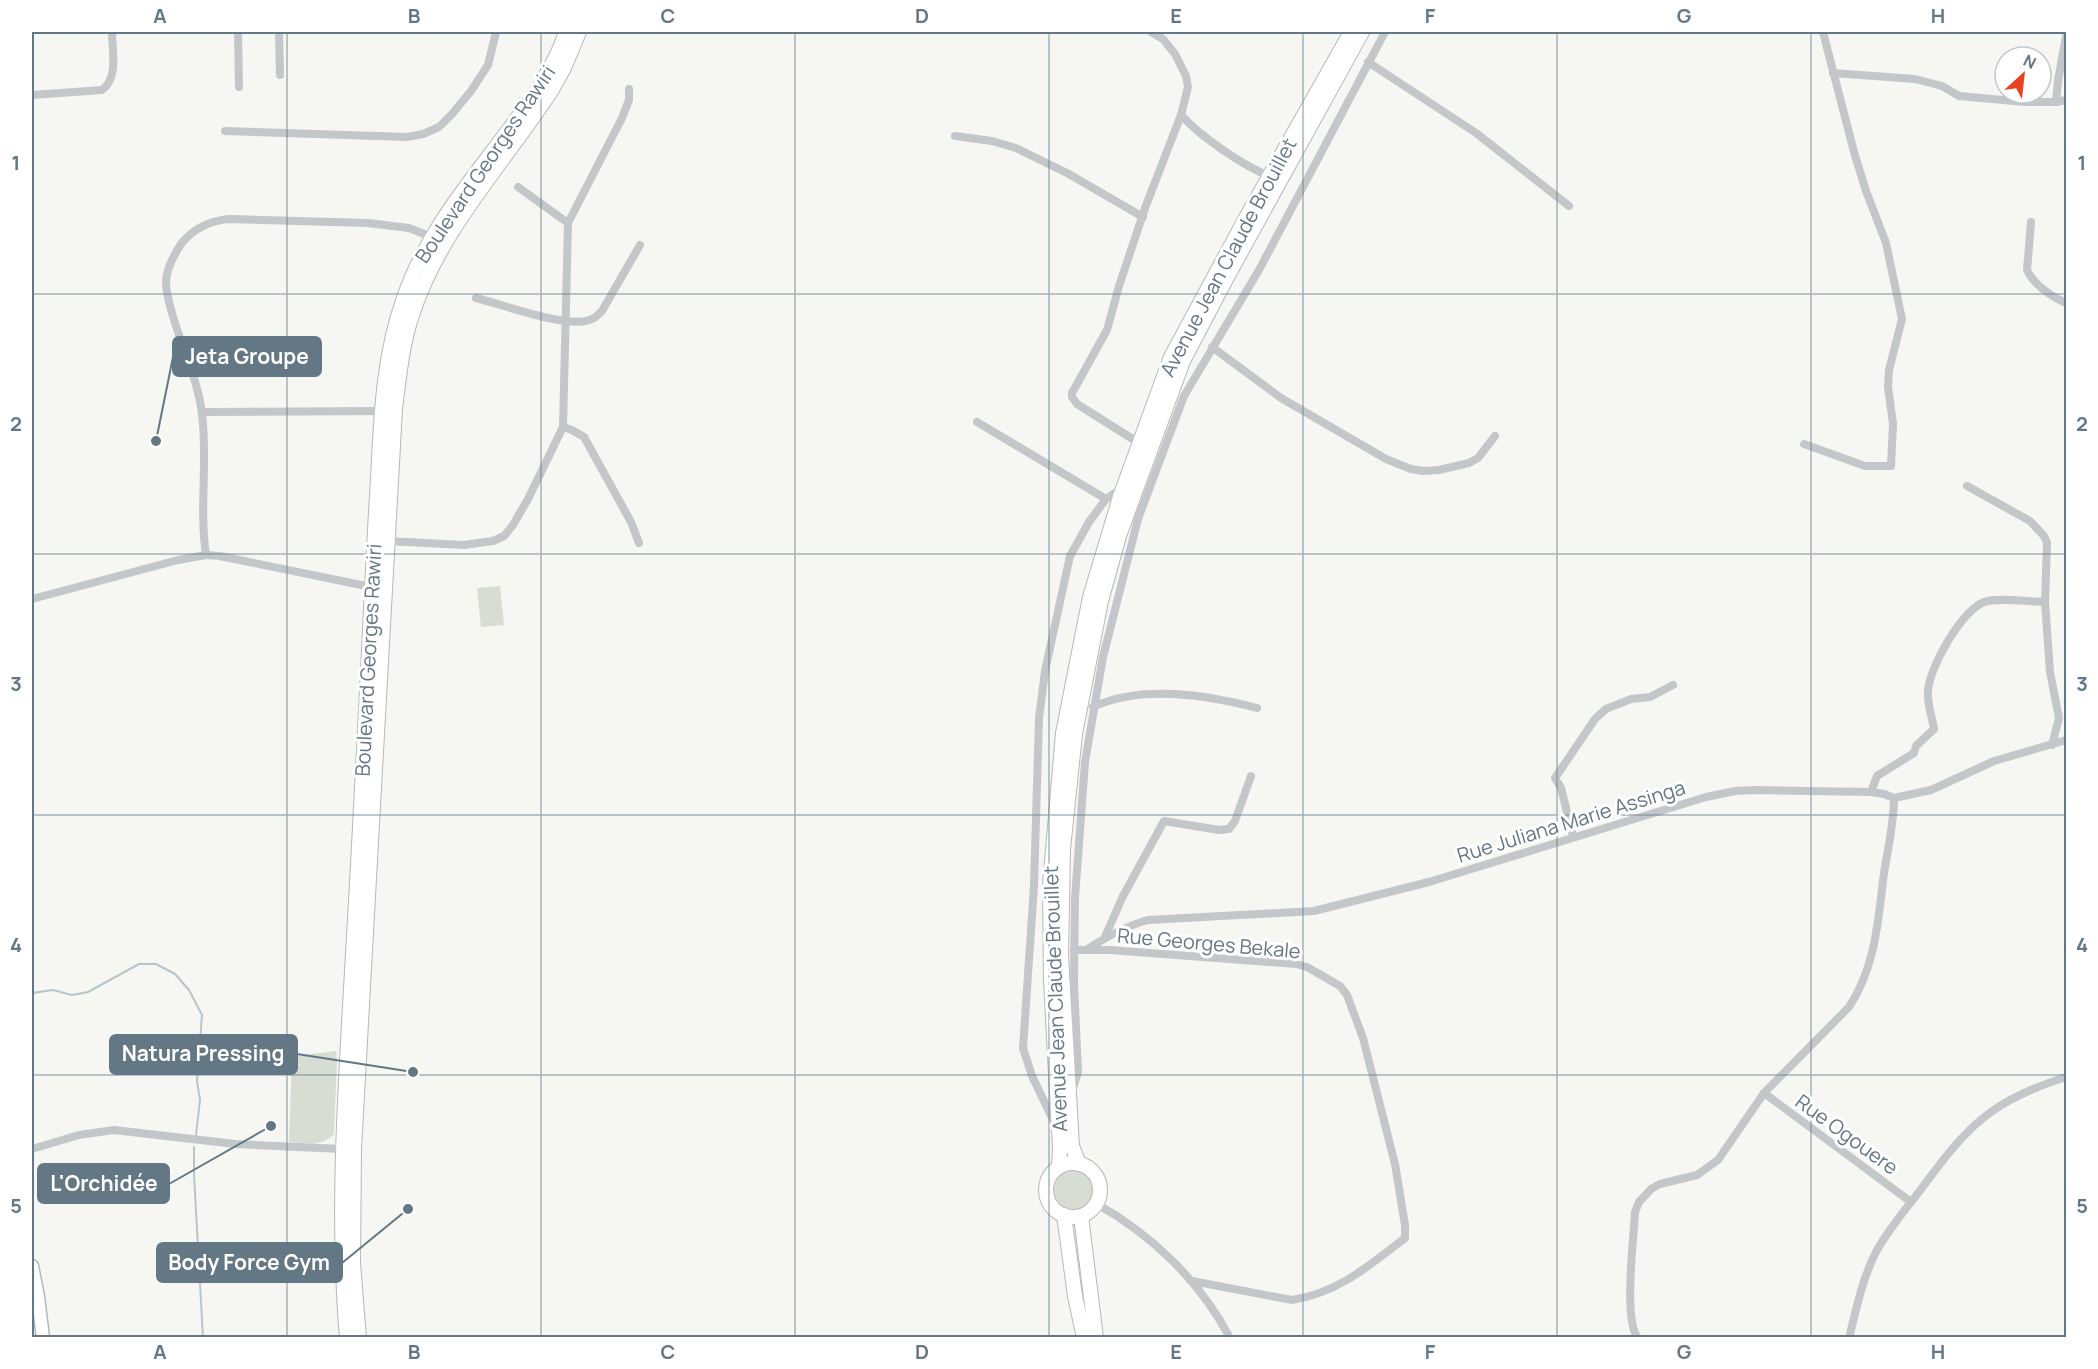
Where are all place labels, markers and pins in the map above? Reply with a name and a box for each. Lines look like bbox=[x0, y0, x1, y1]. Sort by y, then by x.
callout: Jeta Groupe bbox=[173, 337, 321, 376]
callout: Natura Pressing bbox=[110, 1035, 297, 1074]
callout: L'Orchidée bbox=[38, 1164, 169, 1203]
callout: Body Force Gym bbox=[157, 1243, 342, 1282]

